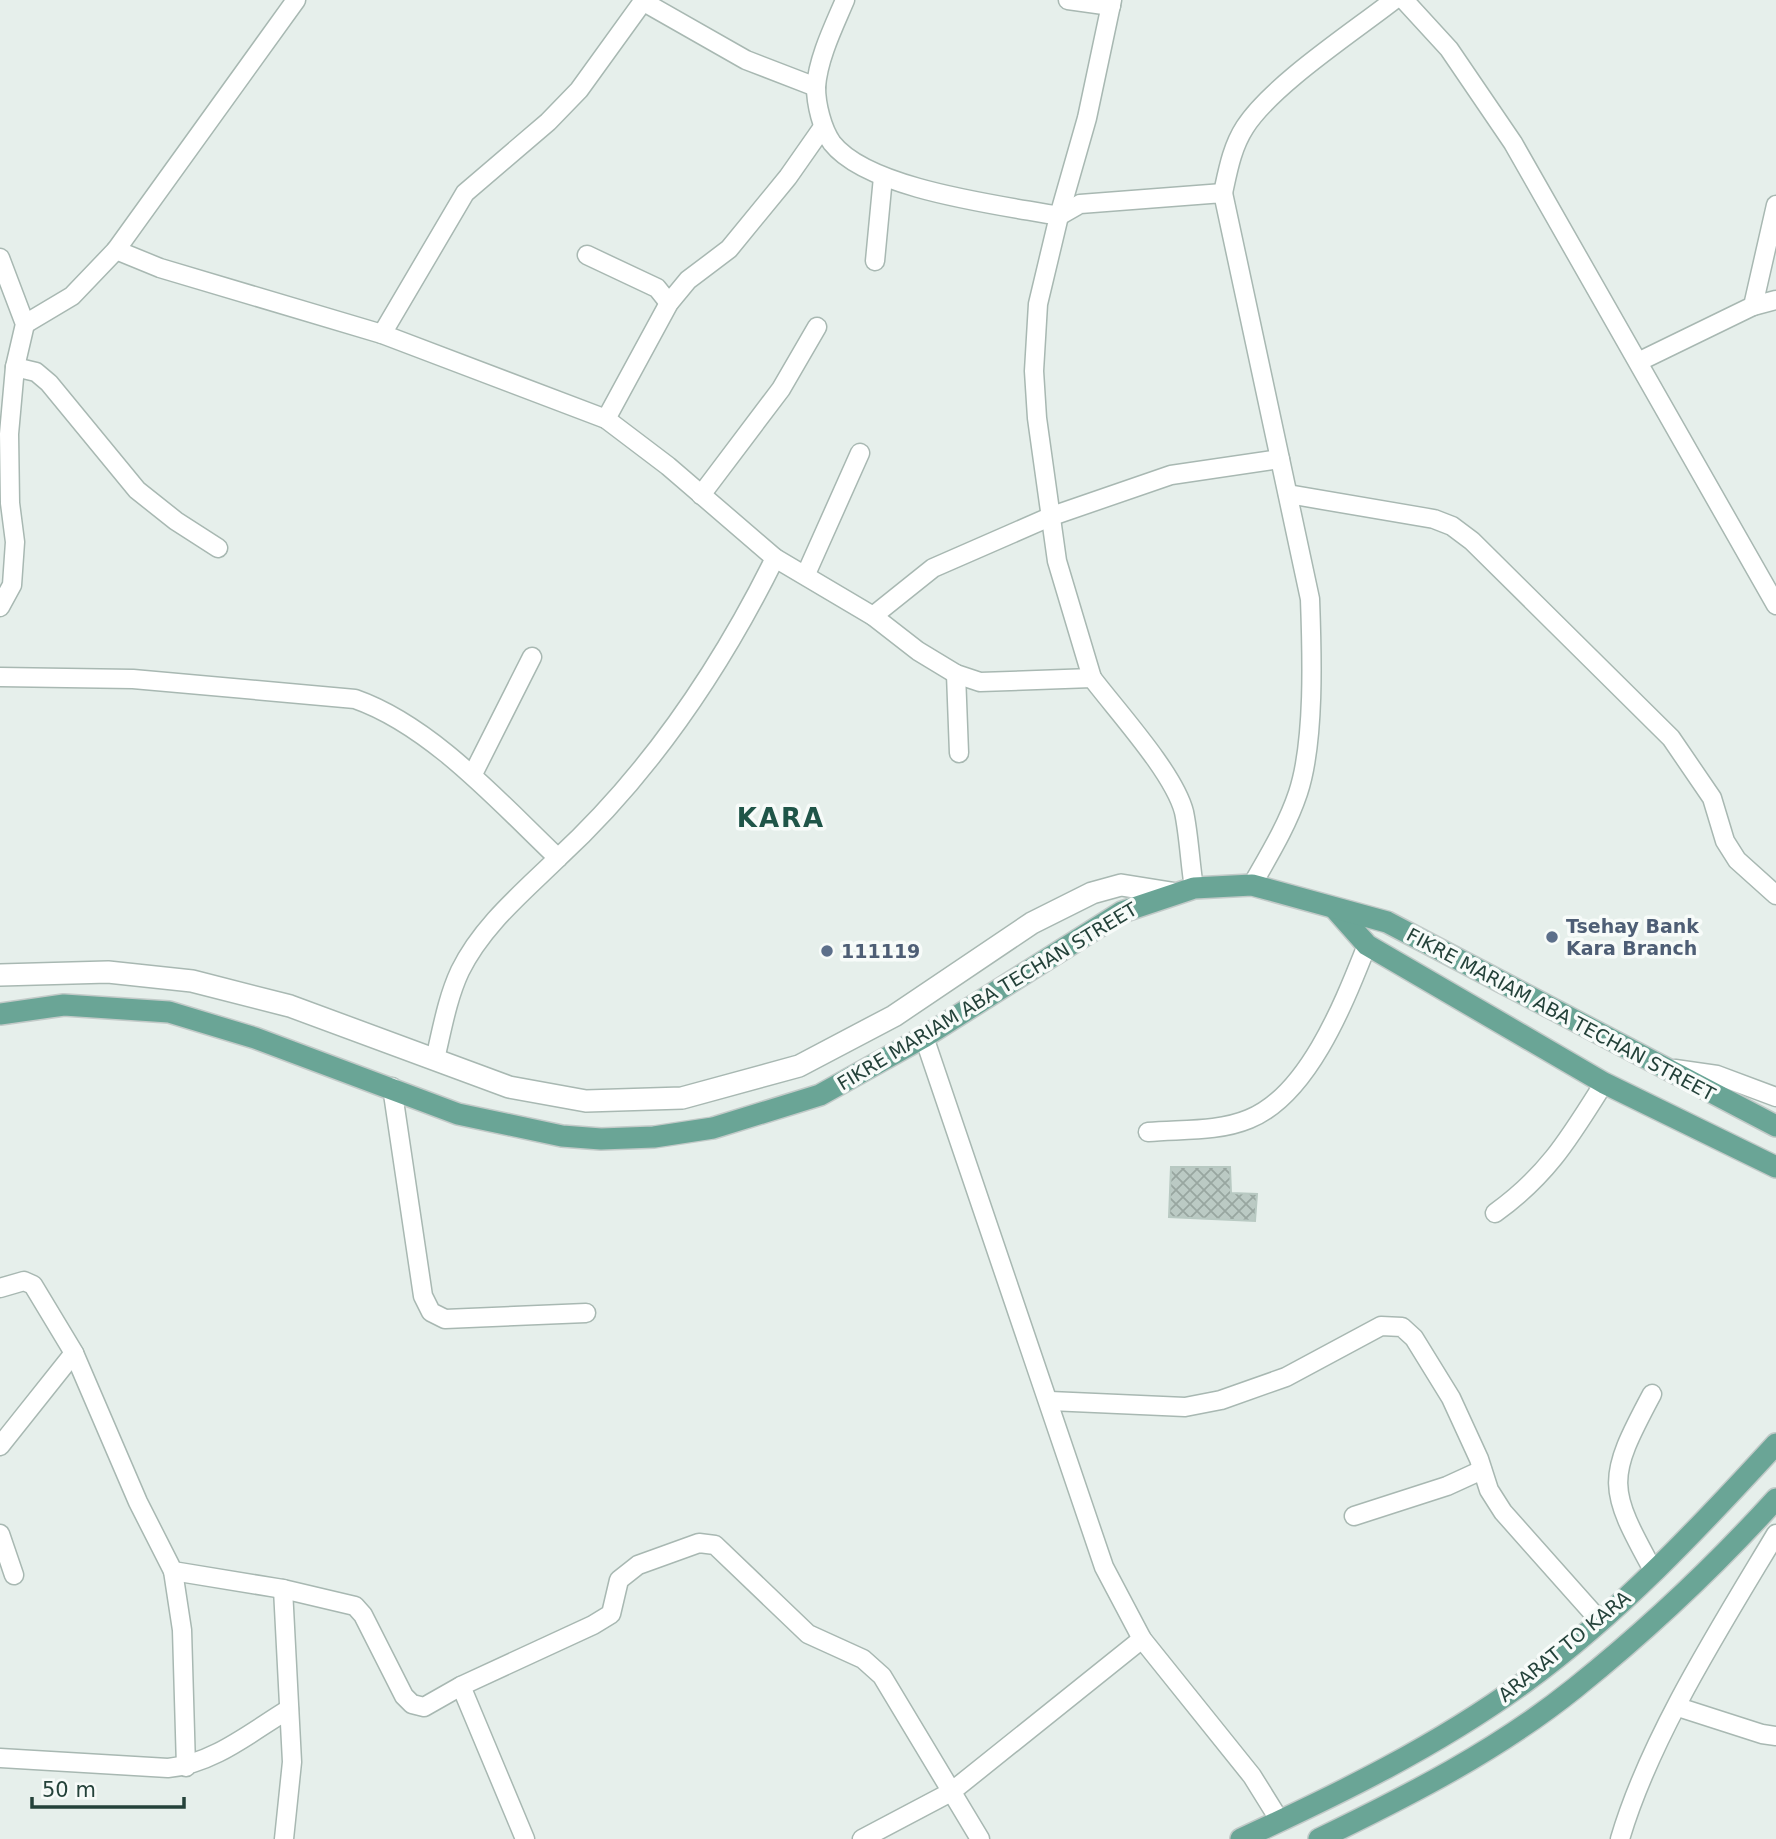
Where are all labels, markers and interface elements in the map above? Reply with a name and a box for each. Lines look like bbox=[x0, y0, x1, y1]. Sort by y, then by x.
district label: KARA bbox=[737, 803, 825, 833]
street label: FIKRE MARIAM ABA TECHAN STREET bbox=[833, 897, 1141, 1094]
place label: Tsehay Bank Kara Branch bbox=[1566, 915, 1699, 959]
street label: FIKRE MARIAM ABA TECHAN STREET bbox=[1403, 923, 1719, 1105]
marker: Tsehay Bank Kara Branch bbox=[1544, 929, 1560, 945]
place label: 111119 bbox=[841, 940, 920, 962]
marker: 111119 bbox=[819, 943, 835, 959]
street label: ARARAT TO KARA bbox=[1494, 1586, 1634, 1706]
scale bar bbox=[32, 1766, 184, 1810]
text: 50 m bbox=[42, 1778, 96, 1802]

